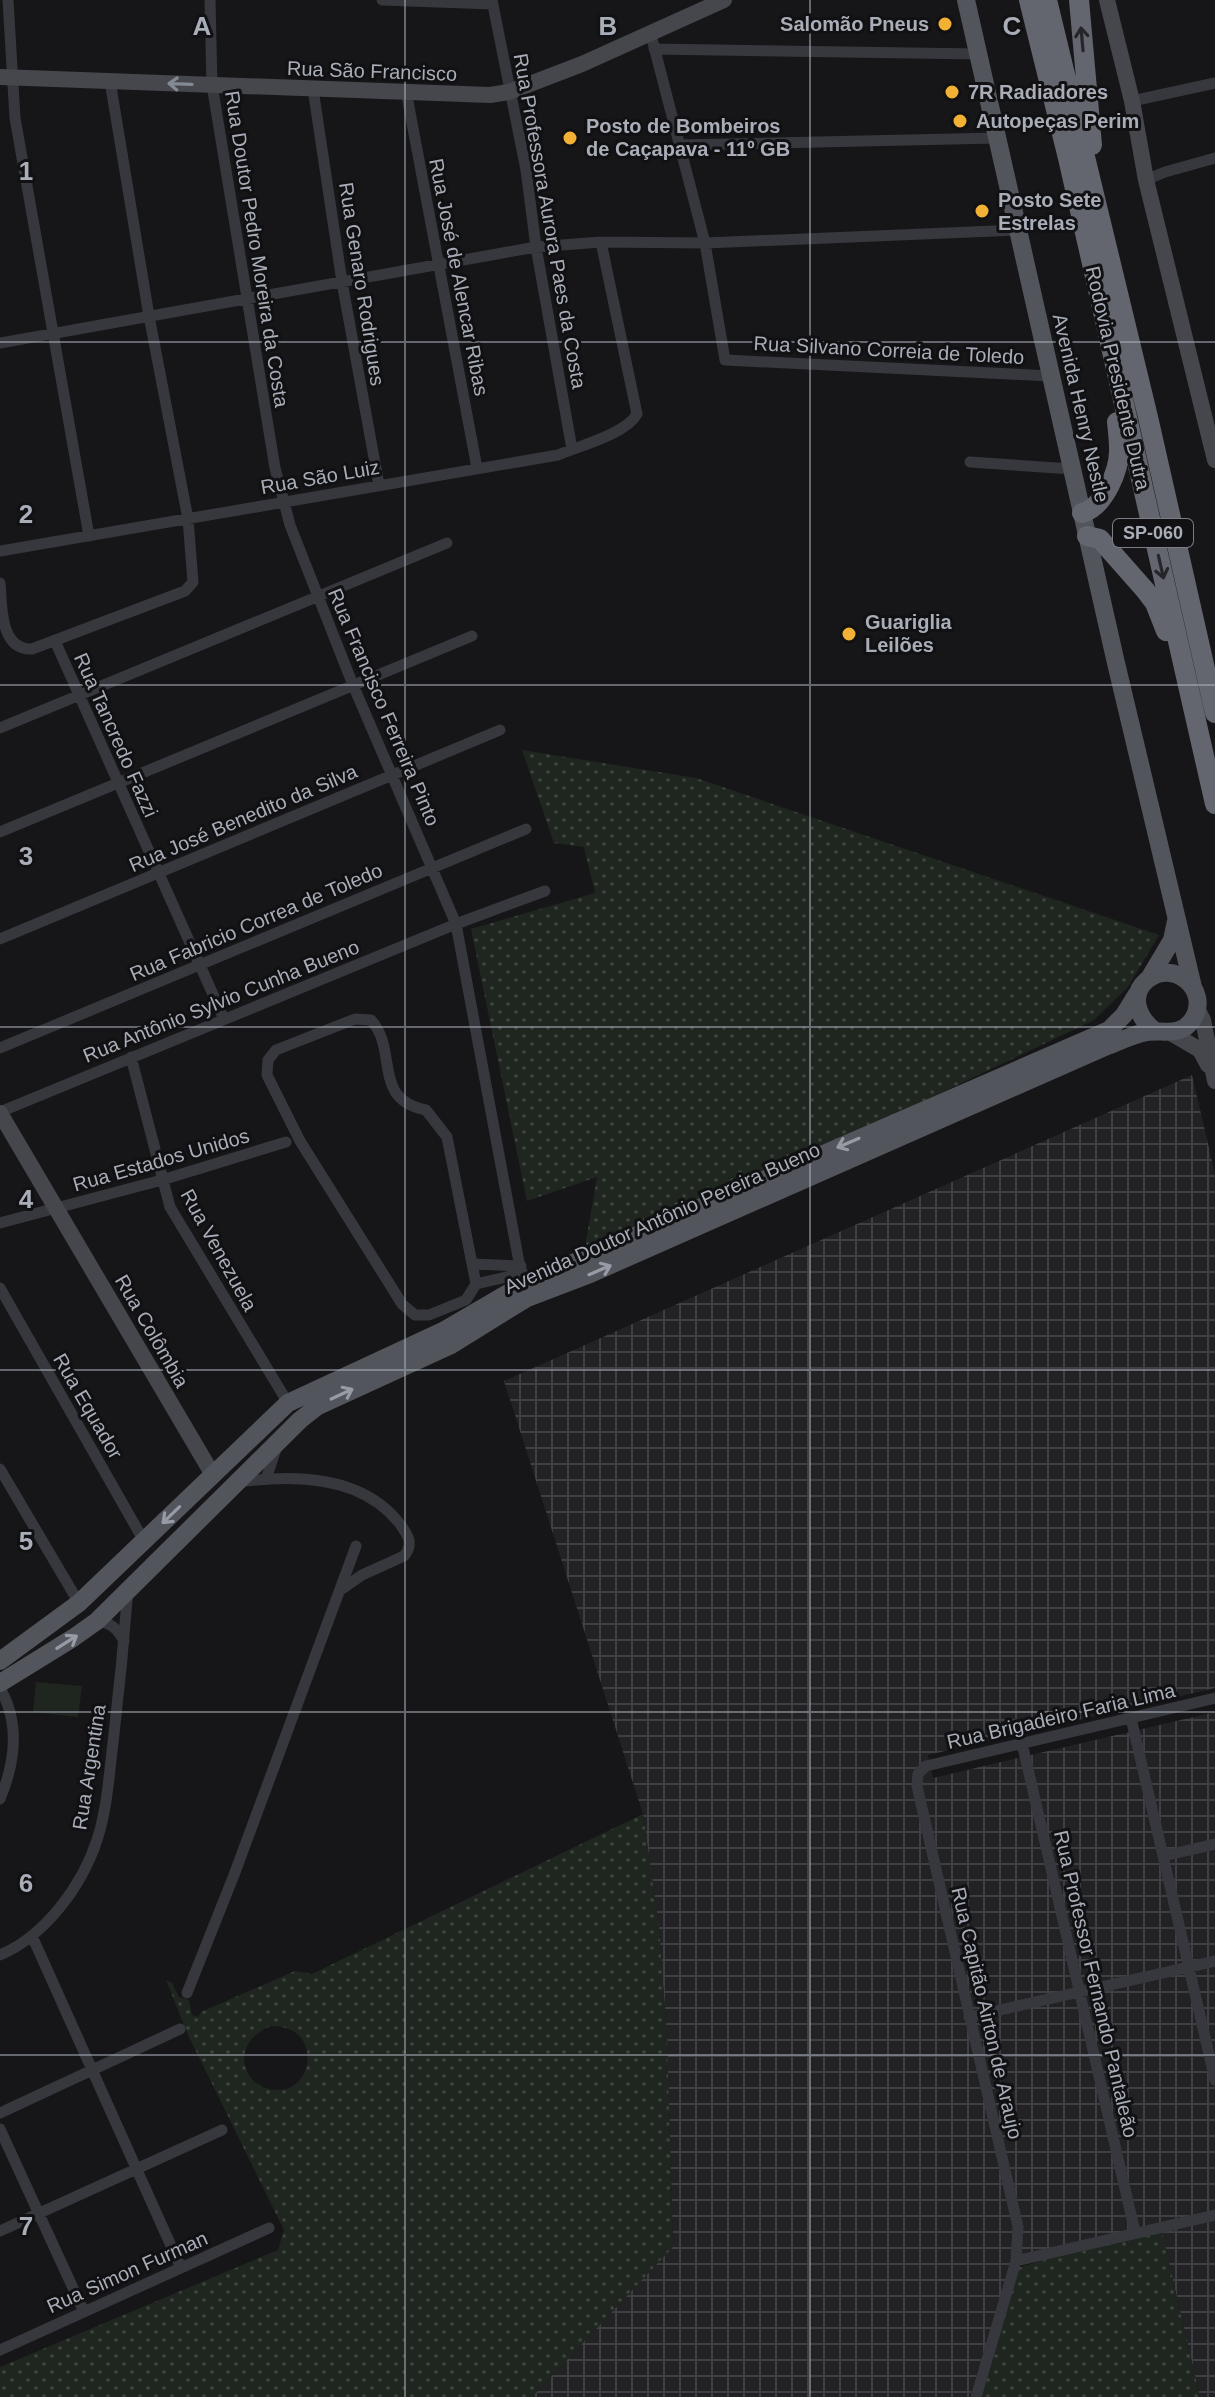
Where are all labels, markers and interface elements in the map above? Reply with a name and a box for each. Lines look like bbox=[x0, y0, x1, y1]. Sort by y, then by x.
text: A bbox=[193, 11, 212, 41]
text: B bbox=[599, 11, 617, 41]
text: C bbox=[1003, 11, 1022, 41]
place label: Salomão Pneus bbox=[780, 13, 929, 35]
marker: Salomão Pneus bbox=[936, 15, 954, 33]
one-way arrow bbox=[1074, 26, 1089, 53]
street label: Rua Professora Aurora Paes da Costa bbox=[510, 52, 591, 391]
street label: Rua São Francisco bbox=[287, 57, 457, 85]
one-way arrow bbox=[167, 76, 194, 91]
place label: 7R Radiadores bbox=[968, 81, 1108, 103]
marker: 7R Radiadores bbox=[943, 83, 961, 101]
street label: Rua Doutor Pedro Moreira da Costa bbox=[221, 89, 293, 410]
place label: Autopeças Perim bbox=[976, 110, 1139, 132]
marker: Autopeças Perim bbox=[951, 112, 969, 130]
place label: Posto de Bombeiros de Caçapava - 11º GB bbox=[586, 115, 790, 160]
marker: Posto de Bombeiros de Caçapava - 11º GB bbox=[561, 129, 579, 147]
text: 1 bbox=[19, 156, 33, 186]
street label: Rua José de Alencar Ribas bbox=[425, 156, 493, 398]
street label: Rua Genaro Rodrigues bbox=[335, 181, 389, 387]
place label: Posto Sete Estrelas bbox=[998, 189, 1101, 234]
marker: Posto Sete Estrelas bbox=[973, 202, 991, 220]
street label: Rodovia Presidente Dutra bbox=[1082, 264, 1155, 493]
street label: Avenida Henry Nestle bbox=[1049, 311, 1113, 505]
street label: Rua Silvano Correia de Toledo bbox=[753, 332, 1025, 368]
street label: Rua São Luiz bbox=[259, 456, 381, 498]
text: 2 bbox=[19, 499, 33, 529]
road number: SP-060 bbox=[1113, 519, 1193, 547]
one-way arrow bbox=[1154, 554, 1169, 580]
street label: Rua Francisco Ferreira Pinto bbox=[324, 585, 444, 829]
place label: Guariglia Leilões bbox=[865, 611, 953, 656]
marker: Guariglia Leilões bbox=[840, 625, 858, 643]
street label: Rua Tancredo Fazzi bbox=[70, 649, 162, 821]
street label: Rua José Benedito da Silva bbox=[126, 760, 361, 876]
text: 3 bbox=[19, 841, 33, 871]
street label: Rua Fabricio Correa de Toledo bbox=[127, 859, 385, 985]
street label: Rua Antônio Sylvio Cunha Bueno bbox=[80, 935, 362, 1067]
street label: Rua Estados Unidos bbox=[70, 1124, 252, 1196]
one-way arrow bbox=[837, 1137, 861, 1152]
street label: Avenida Doutor Antônio Pereira Bueno bbox=[501, 1138, 823, 1298]
text: 4 bbox=[19, 1184, 34, 1214]
street label: Rua Venezuela bbox=[176, 1185, 262, 1315]
one-way arrow bbox=[587, 1261, 611, 1276]
street label: Rua Colômbia bbox=[111, 1271, 194, 1392]
street label: Rua Equador bbox=[49, 1349, 127, 1463]
one-way arrow bbox=[329, 1386, 354, 1401]
one-way arrow bbox=[161, 1506, 181, 1525]
text: 5 bbox=[19, 1526, 33, 1556]
one-way arrow bbox=[55, 1634, 77, 1651]
street label: Rua Brigadeiro Faria Lima bbox=[945, 1679, 1178, 1753]
street label: Rua Argentina bbox=[68, 1702, 110, 1831]
street label: Rua Professor Fernando Pantaleão bbox=[1050, 1828, 1142, 2140]
text: 6 bbox=[19, 1868, 33, 1898]
street label: Rua Capitão Airton de Araujo bbox=[947, 1885, 1027, 2141]
text: 7 bbox=[19, 2211, 33, 2241]
street label: Rua Simon Furman bbox=[43, 2227, 211, 2317]

